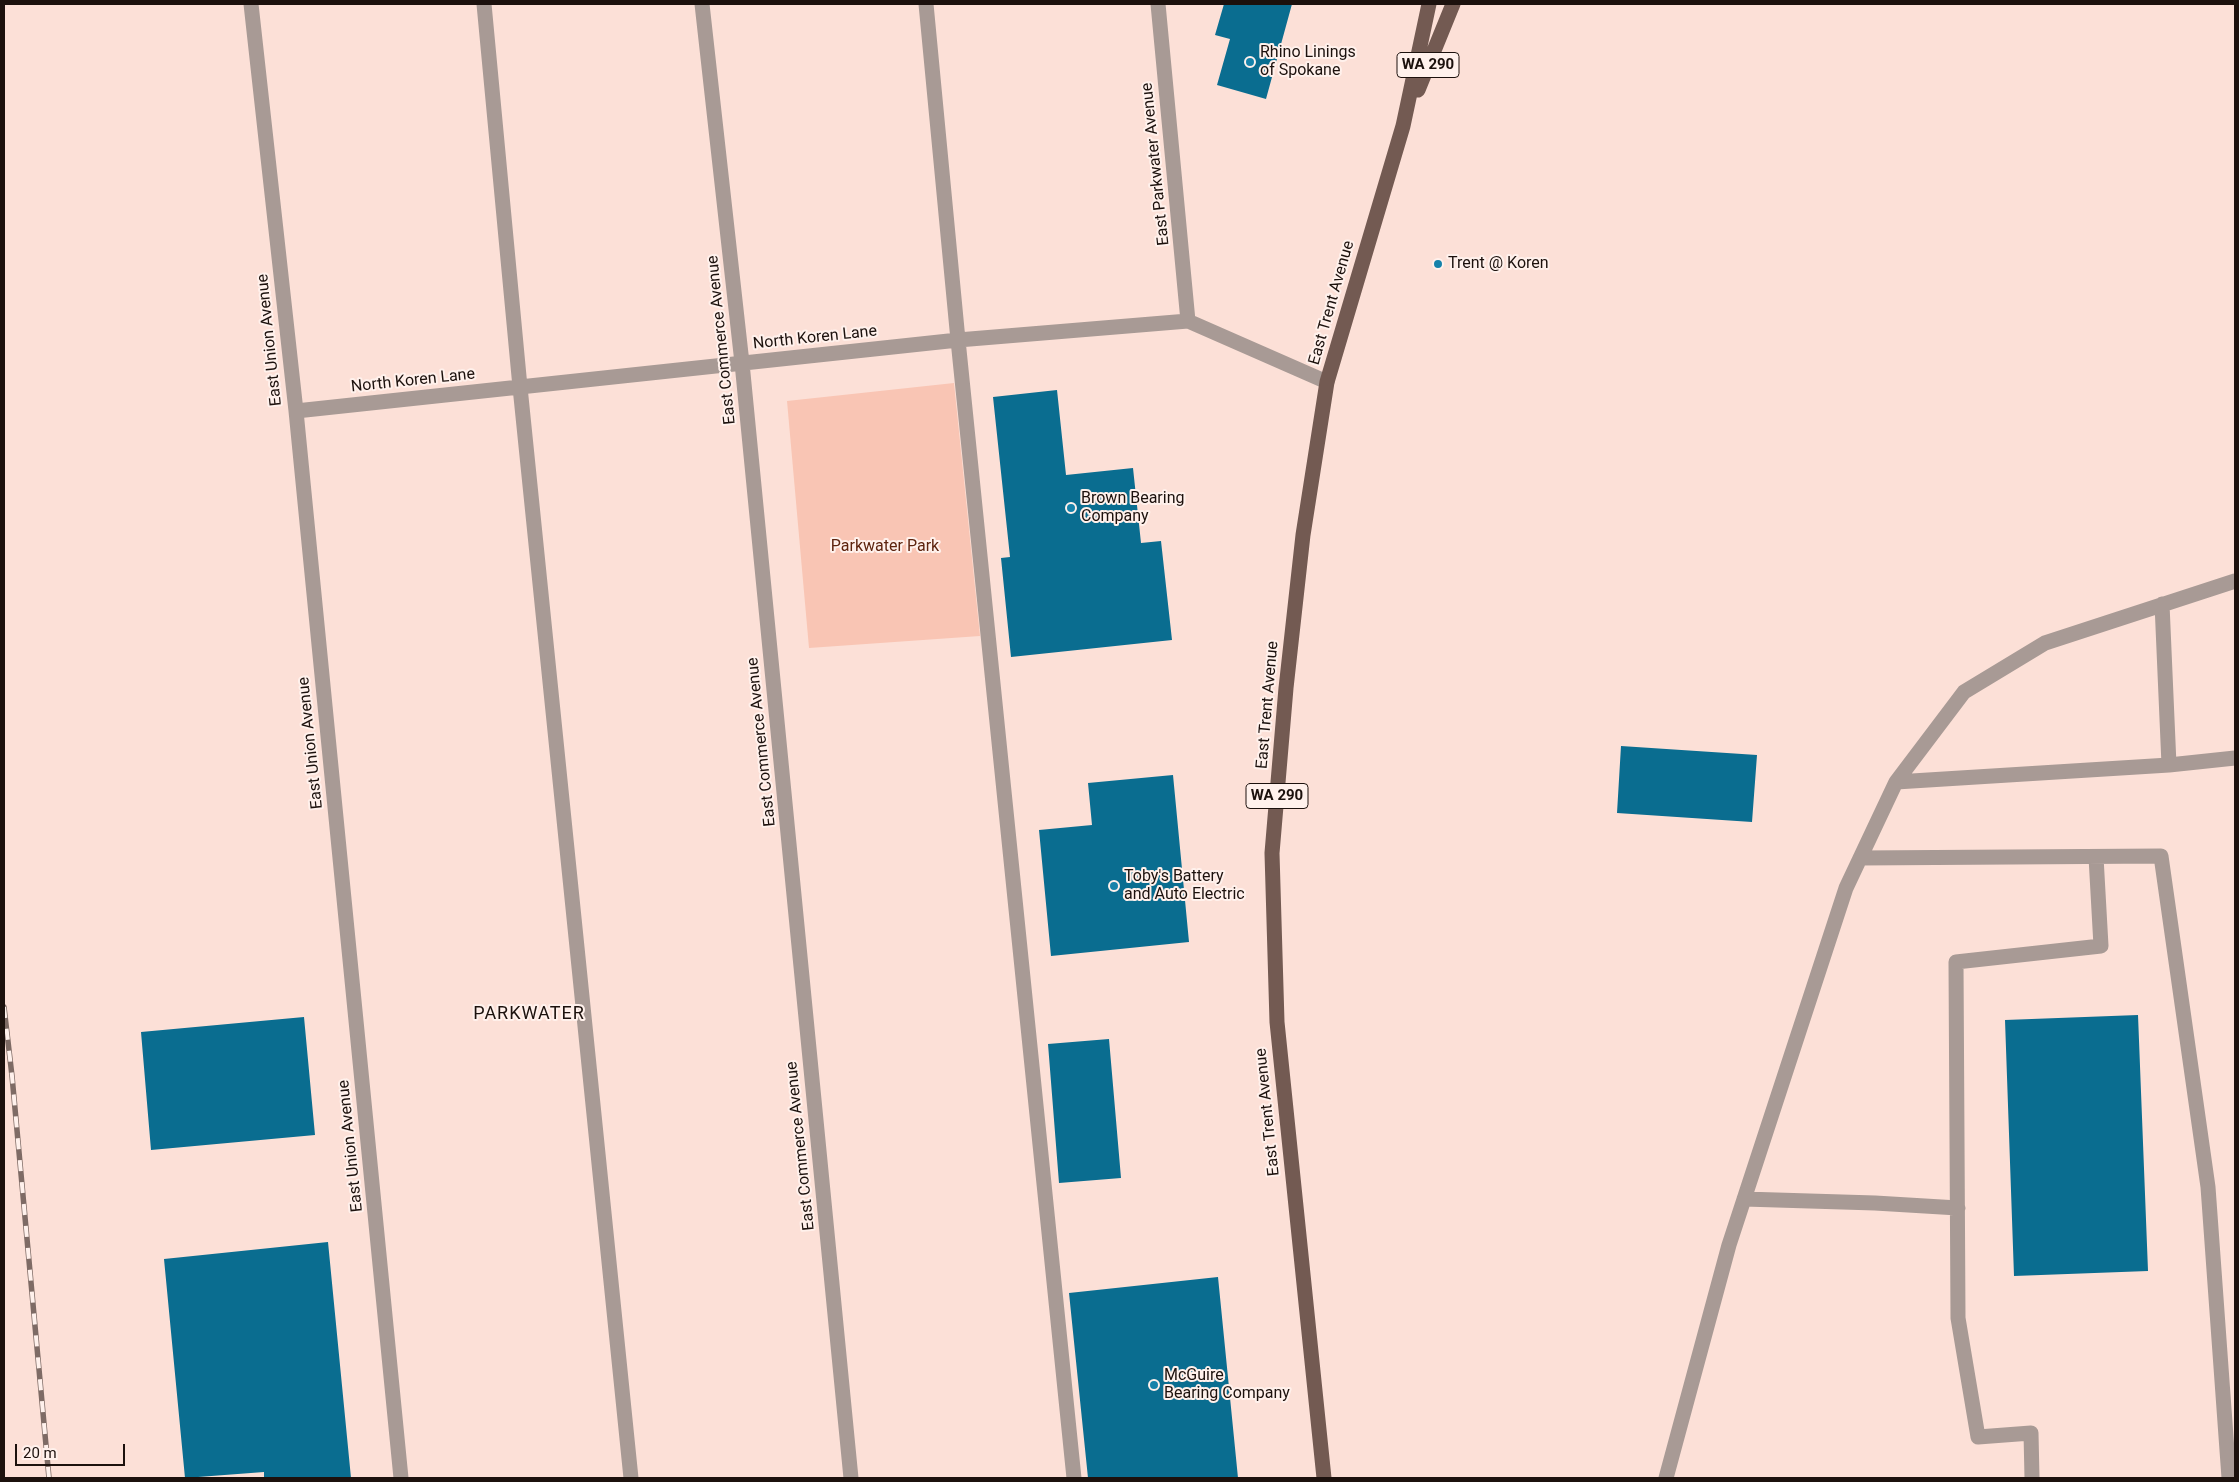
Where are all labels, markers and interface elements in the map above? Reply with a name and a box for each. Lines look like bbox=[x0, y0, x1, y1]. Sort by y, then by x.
place label: Rhino Linings of Spokane bbox=[1260, 43, 1356, 81]
road number: WA 290 bbox=[1397, 52, 1459, 78]
marker: Rhino Linings of Spokane bbox=[1244, 56, 1256, 68]
street label: East Parkwater Avenue bbox=[1138, 82, 1174, 246]
street label: East Trent Avenue bbox=[1305, 239, 1359, 367]
place label: Trent @ Koren bbox=[1448, 254, 1549, 274]
street label: East Commerce Avenue bbox=[704, 255, 740, 425]
marker: Trent @ Koren bbox=[1432, 258, 1444, 270]
street label: East Union Avenue bbox=[254, 273, 286, 407]
street label: North Koren Lane bbox=[752, 322, 878, 354]
street label: North Koren Lane bbox=[350, 365, 476, 397]
place label: Brown Bearing Company bbox=[1081, 489, 1184, 527]
marker: Brown Bearing Company bbox=[1065, 502, 1077, 514]
park label: Parkwater Park bbox=[831, 537, 939, 557]
street label: East Trent Avenue bbox=[1253, 640, 1283, 770]
street label: East Commerce Avenue bbox=[744, 657, 780, 827]
street label: East Union Avenue bbox=[295, 676, 327, 810]
road number: WA 290 bbox=[1246, 784, 1308, 808]
place label: Toby's Battery and Auto Electric bbox=[1124, 867, 1245, 905]
marker: Toby's Battery and Auto Electric bbox=[1108, 880, 1120, 892]
district label: PARKWATER bbox=[472, 1003, 586, 1025]
street label: East Trent Avenue bbox=[1252, 1047, 1284, 1177]
street label: East Commerce Avenue bbox=[783, 1061, 819, 1231]
street label: East Union Avenue bbox=[335, 1079, 367, 1213]
place label: McGuire Bearing Company bbox=[1164, 1366, 1290, 1404]
marker: McGuire Bearing Company bbox=[1148, 1379, 1160, 1391]
scale bar bbox=[18, 1434, 128, 1466]
text: 20 m bbox=[23, 1444, 57, 1462]

